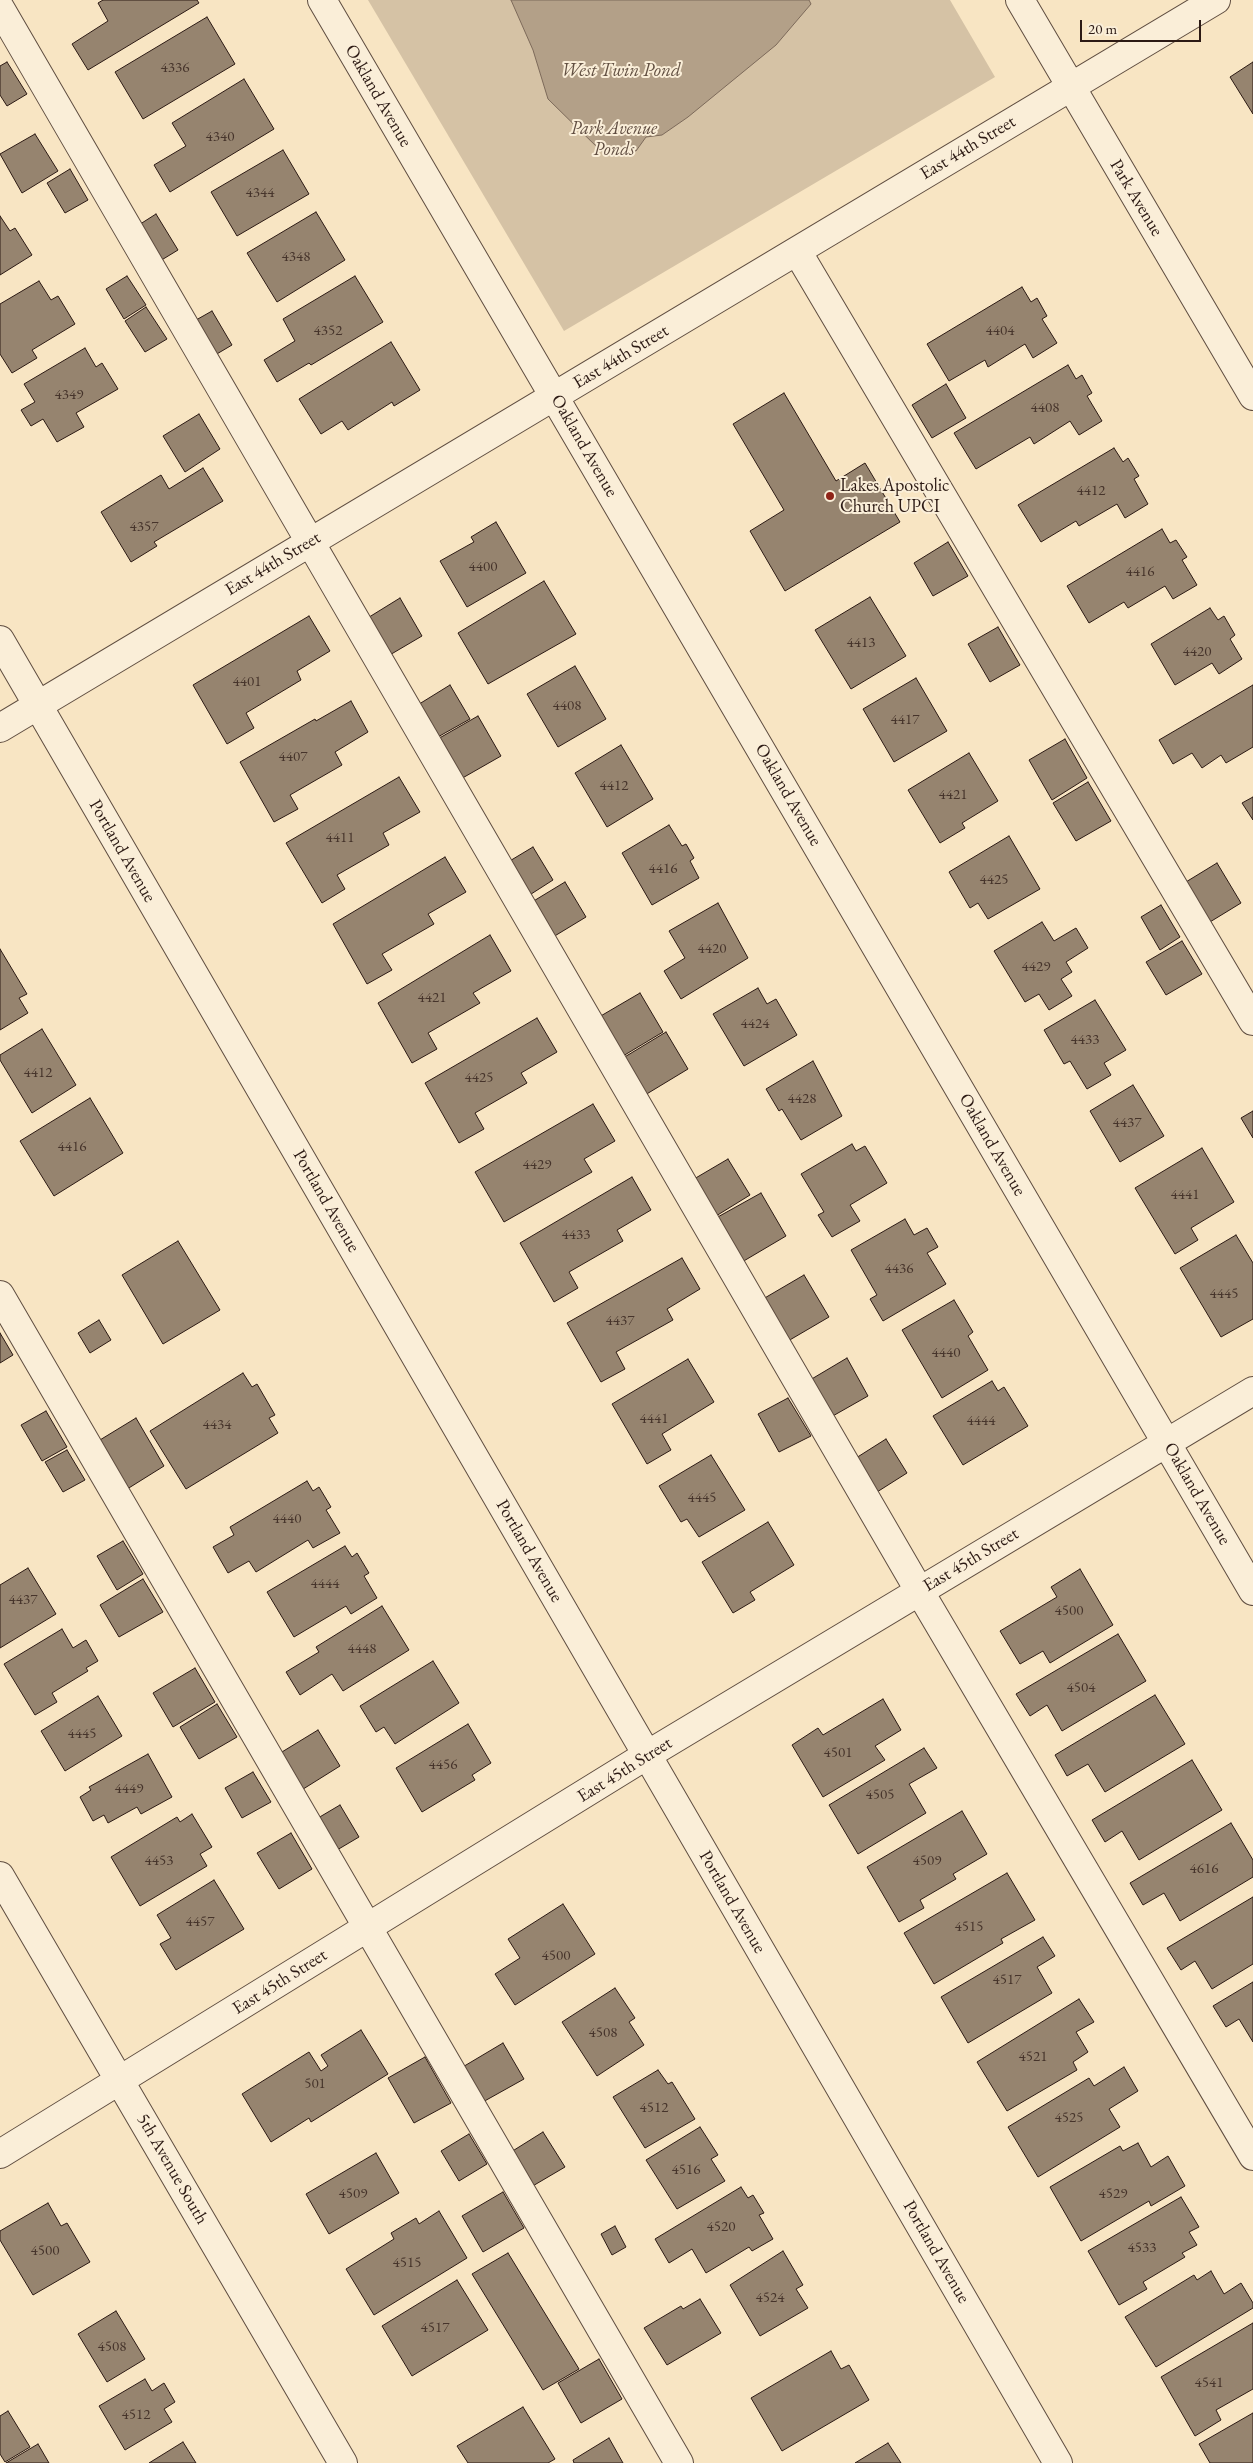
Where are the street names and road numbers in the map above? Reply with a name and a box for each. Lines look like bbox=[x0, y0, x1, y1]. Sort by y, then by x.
street label: Oakland Avenue bbox=[340, 41, 416, 151]
street label: East 44th Street bbox=[916, 111, 1020, 185]
street label: Park Avenue bbox=[1105, 156, 1167, 240]
street label: East 44th Street bbox=[569, 320, 673, 394]
street label: Oakland Avenue bbox=[546, 391, 622, 501]
street label: East 44th Street bbox=[221, 527, 325, 601]
street label: Oakland Avenue bbox=[750, 740, 826, 850]
street label: Portland Avenue bbox=[84, 796, 160, 906]
street label: Oakland Avenue bbox=[954, 1090, 1030, 1200]
street label: Portland Avenue bbox=[288, 1146, 364, 1256]
street label: Oakland Avenue bbox=[1159, 1439, 1235, 1549]
street label: Portland Avenue bbox=[491, 1496, 567, 1606]
street label: East 45th Street bbox=[919, 1523, 1023, 1597]
street label: East 45th Street bbox=[574, 1732, 676, 1808]
street label: Portland Avenue bbox=[694, 1847, 770, 1957]
street label: East 45th Street bbox=[229, 1944, 331, 2020]
street label: 5th Avenue South bbox=[132, 2110, 212, 2228]
street label: Portland Avenue bbox=[898, 2197, 974, 2307]

